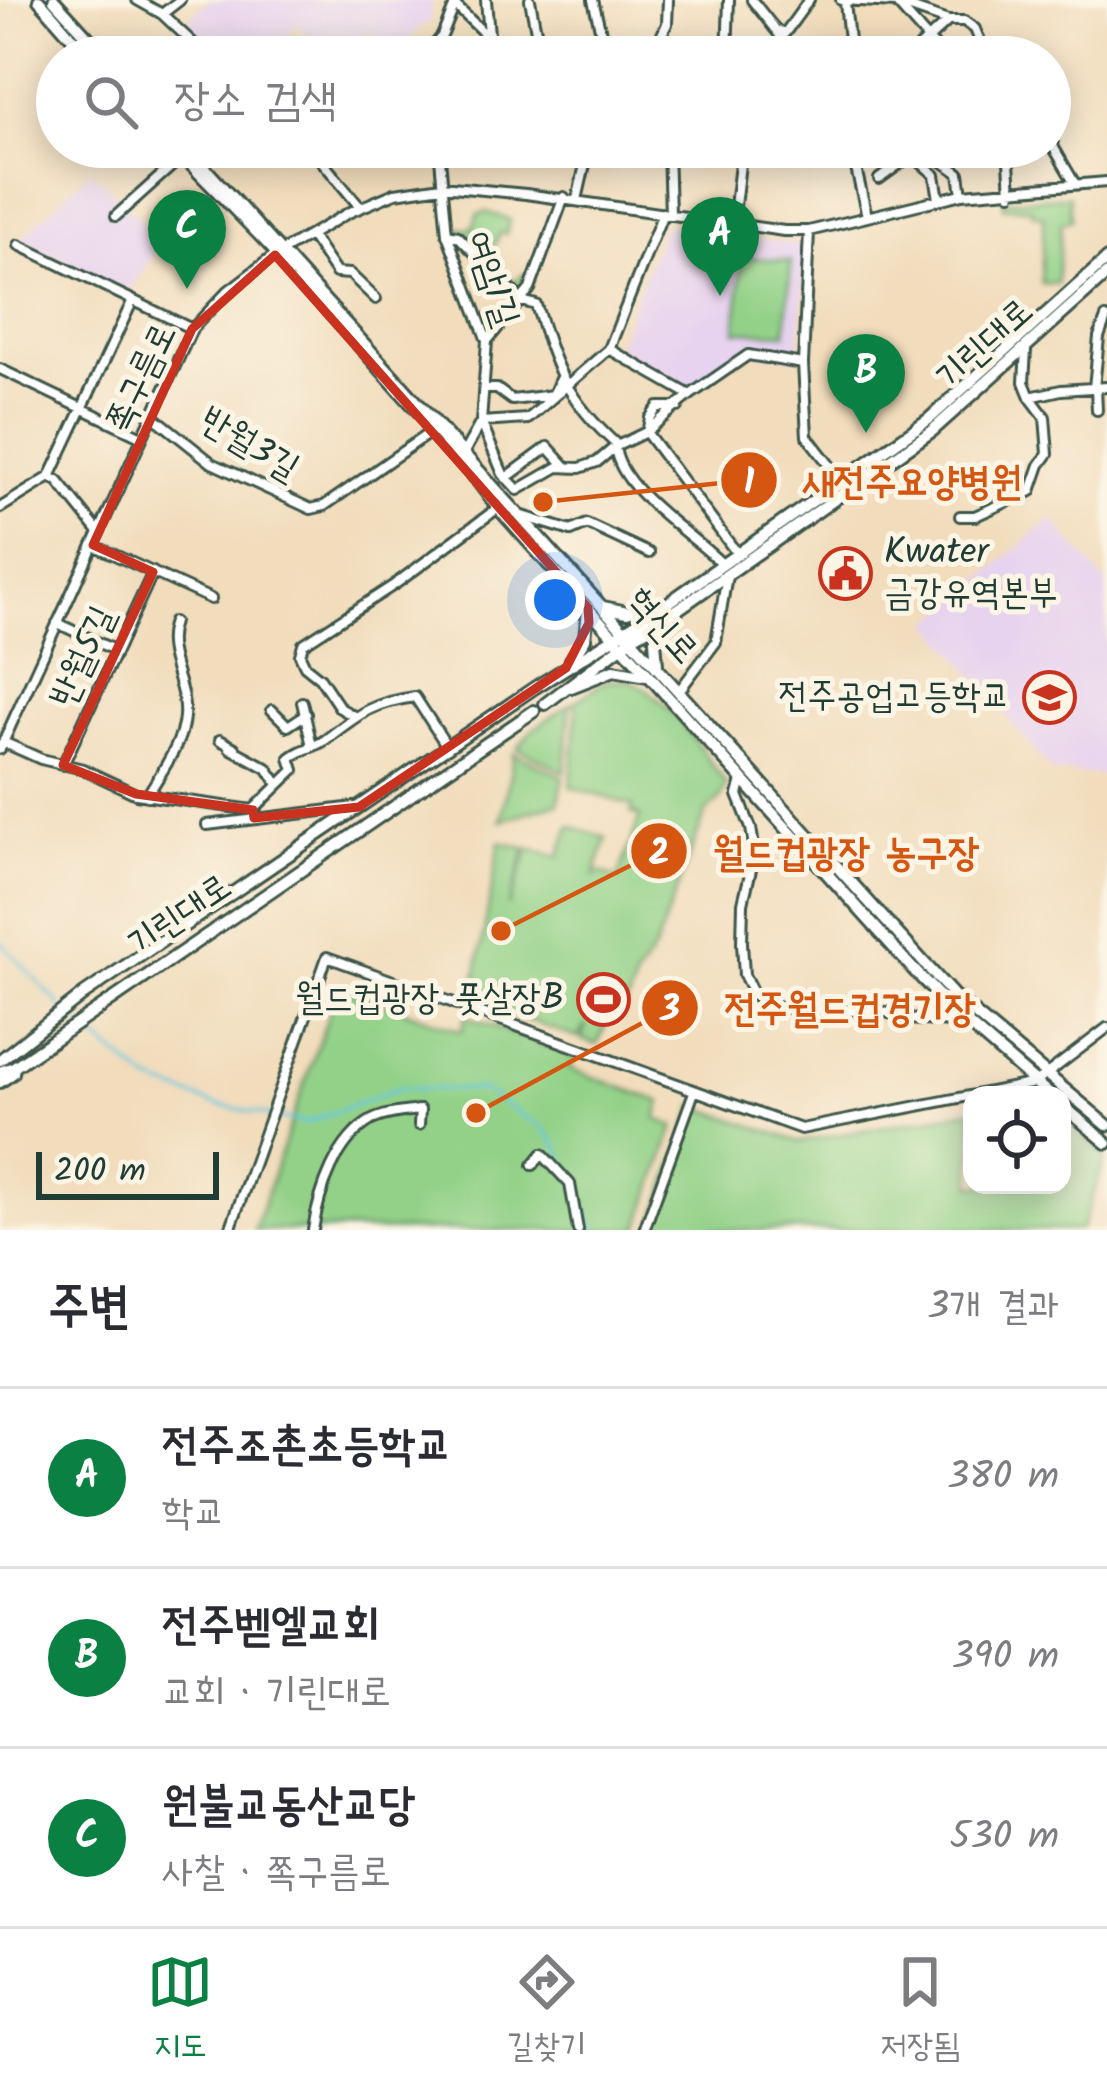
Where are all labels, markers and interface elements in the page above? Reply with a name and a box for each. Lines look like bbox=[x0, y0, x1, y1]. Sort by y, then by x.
search box bbox=[36, 36, 1071, 168]
text: 장소 검색 bbox=[174, 66, 337, 138]
icon: search bbox=[78, 69, 144, 135]
pin: C bbox=[148, 190, 226, 289]
pin: A bbox=[681, 197, 759, 296]
street label: 여암1길 bbox=[449, 223, 533, 335]
street label: 기린대로 bbox=[923, 285, 1047, 405]
street label: 쪽구름로 bbox=[91, 313, 193, 443]
pin: B bbox=[827, 334, 905, 433]
street label: 반월3길 bbox=[188, 393, 310, 497]
callout: 새전주요양병원 bbox=[719, 443, 1046, 518]
text: 새전주요양병원 bbox=[801, 453, 1022, 515]
text: 1 bbox=[744, 455, 755, 512]
place label: Kwater 금강유역본부 bbox=[884, 525, 1058, 623]
public building icon: Kwater 금강유역본부 bbox=[817, 546, 873, 602]
your location bbox=[525, 570, 585, 630]
street label: 혁신로 bbox=[611, 576, 711, 678]
street label: 반월5길 bbox=[36, 597, 132, 717]
place label: 전주공업고등학교 bbox=[778, 669, 1010, 726]
school or university icon: 전주공업고등학교 bbox=[1021, 669, 1077, 725]
callout: 월드컵광장 농구장 bbox=[629, 814, 1003, 889]
text: 월드컵광장 농구장 bbox=[713, 824, 980, 886]
text: 2 bbox=[649, 826, 670, 883]
street label: 기린대로 bbox=[116, 860, 244, 972]
callout: 전주월드컵경기장 bbox=[640, 970, 999, 1045]
place label: 월드컵광장 풋살장B bbox=[295, 971, 564, 1028]
sports icon: 월드컵광장 풋살장B bbox=[575, 971, 631, 1027]
text: 전주월드컵경기장 bbox=[724, 980, 976, 1042]
text: 3 bbox=[659, 982, 680, 1039]
map controls bbox=[963, 1086, 1071, 1194]
button: locate bbox=[963, 1086, 1071, 1194]
scale bar bbox=[36, 1146, 219, 1199]
text: 200 m bbox=[54, 1146, 146, 1199]
text: 주변 bbox=[48, 1268, 130, 1349]
text: 3개 결과 bbox=[927, 1277, 1059, 1339]
text: 전주조촌초등학교 bbox=[162, 1411, 452, 1483]
text: A bbox=[75, 1447, 99, 1509]
text: 380 m bbox=[947, 1447, 1059, 1509]
text: 학교 bbox=[162, 1483, 225, 1545]
text: 전주벧엘교회 bbox=[162, 1591, 379, 1663]
text: B bbox=[75, 1627, 99, 1689]
text: 390 m bbox=[952, 1627, 1059, 1689]
text: 교회 · 기린대로 bbox=[162, 1663, 391, 1725]
text: 원불교동산교당 bbox=[162, 1771, 415, 1843]
text: C bbox=[75, 1807, 99, 1869]
text: 530 m bbox=[950, 1807, 1059, 1869]
text: 사찰 · 쪽구름로 bbox=[162, 1843, 391, 1905]
tab: 지도 bbox=[147, 1949, 213, 2074]
tab: 길찾기 bbox=[507, 1949, 586, 2074]
tab: 저장됨 bbox=[880, 1949, 960, 2074]

